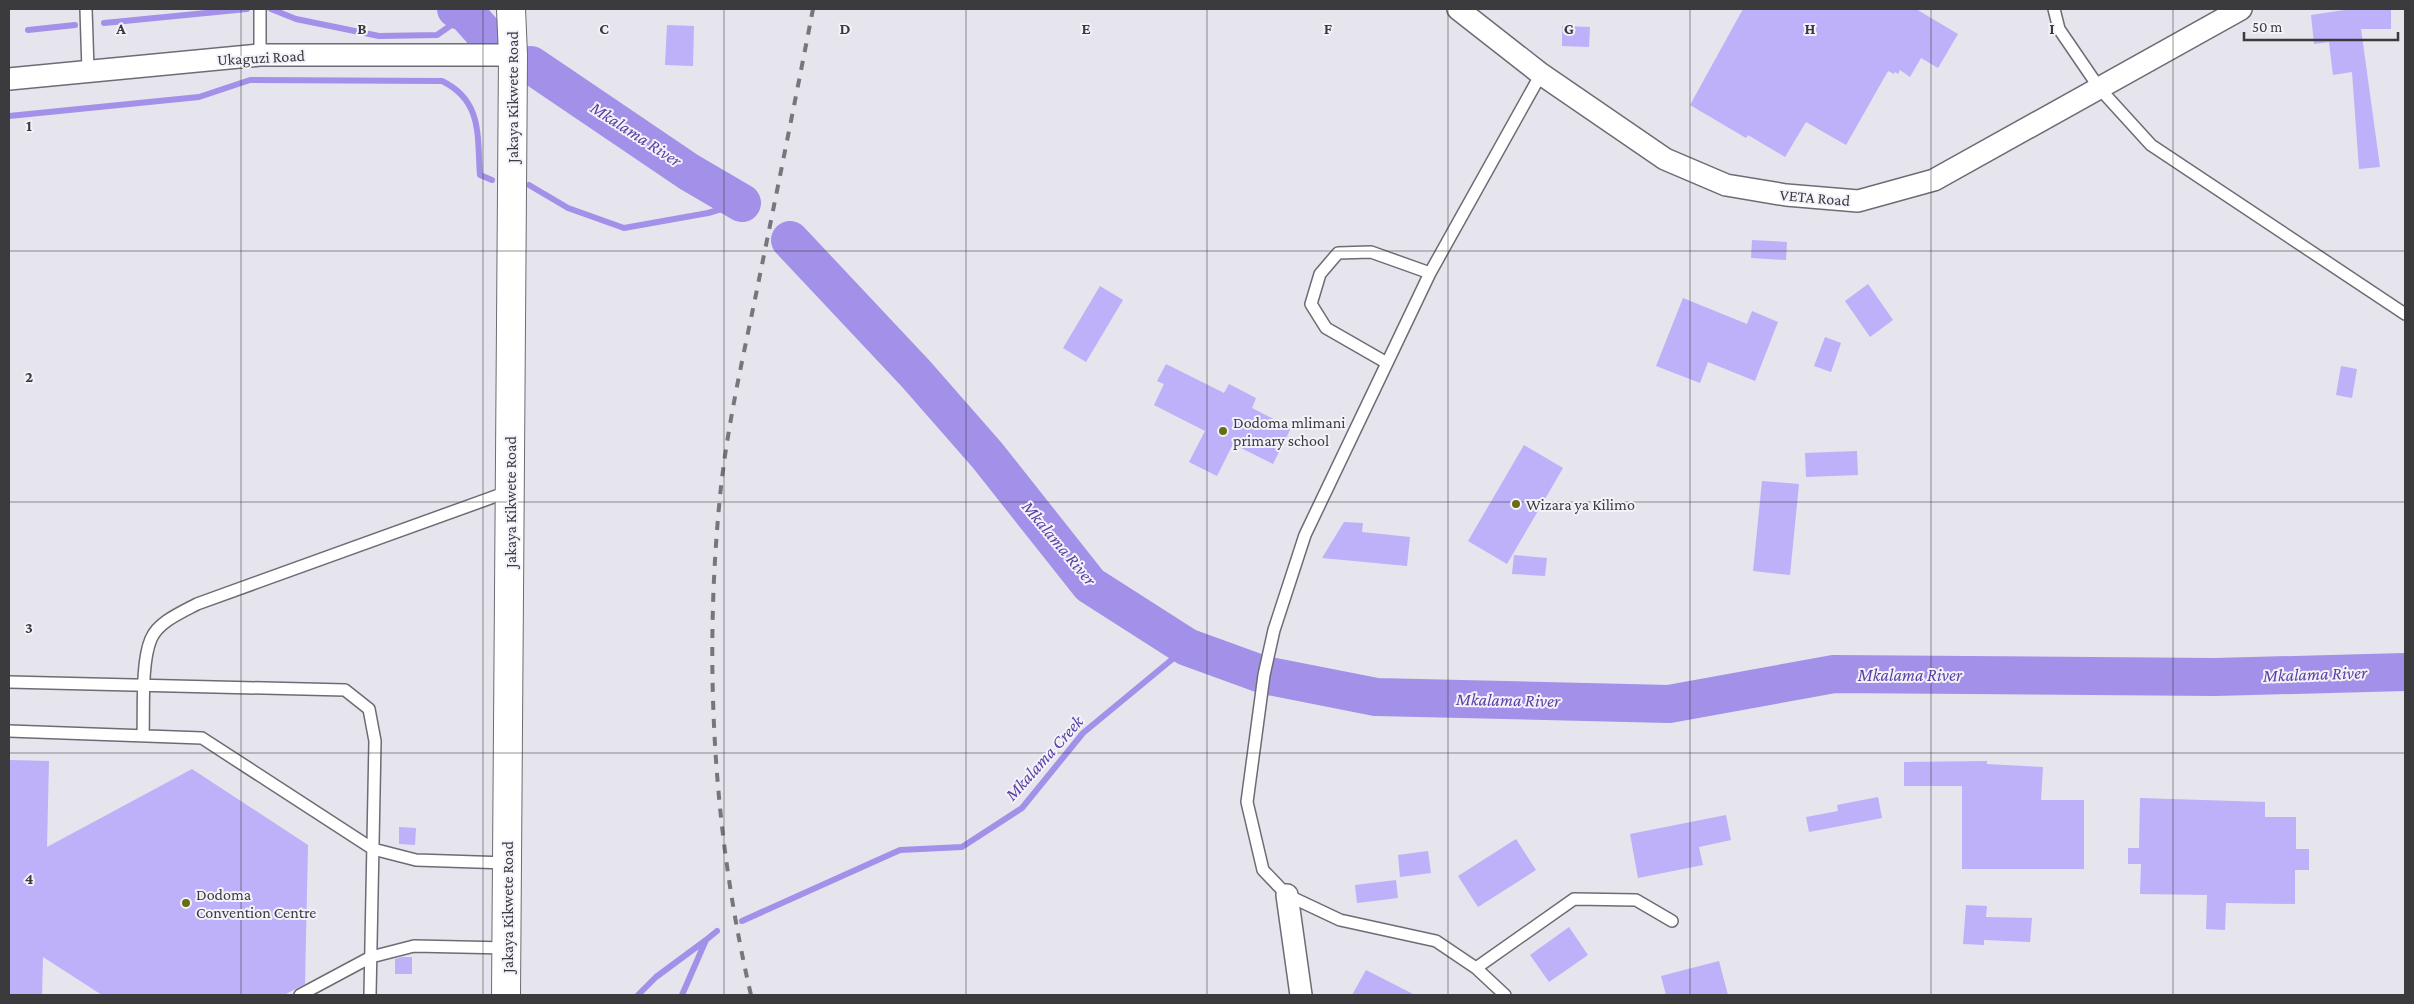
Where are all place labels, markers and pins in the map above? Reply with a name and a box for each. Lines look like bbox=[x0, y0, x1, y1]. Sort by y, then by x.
place label: Dodoma mlimani primary school bbox=[1233, 414, 1346, 450]
marker: Dodoma mlimani primary school bbox=[1217, 425, 1229, 437]
place label: Wizara ya Kilimo bbox=[1526, 496, 1635, 514]
marker: Wizara ya Kilimo bbox=[1510, 498, 1522, 510]
place label: Dodoma Convention Centre bbox=[196, 886, 316, 921]
marker: Dodoma Convention Centre bbox=[180, 897, 192, 909]

